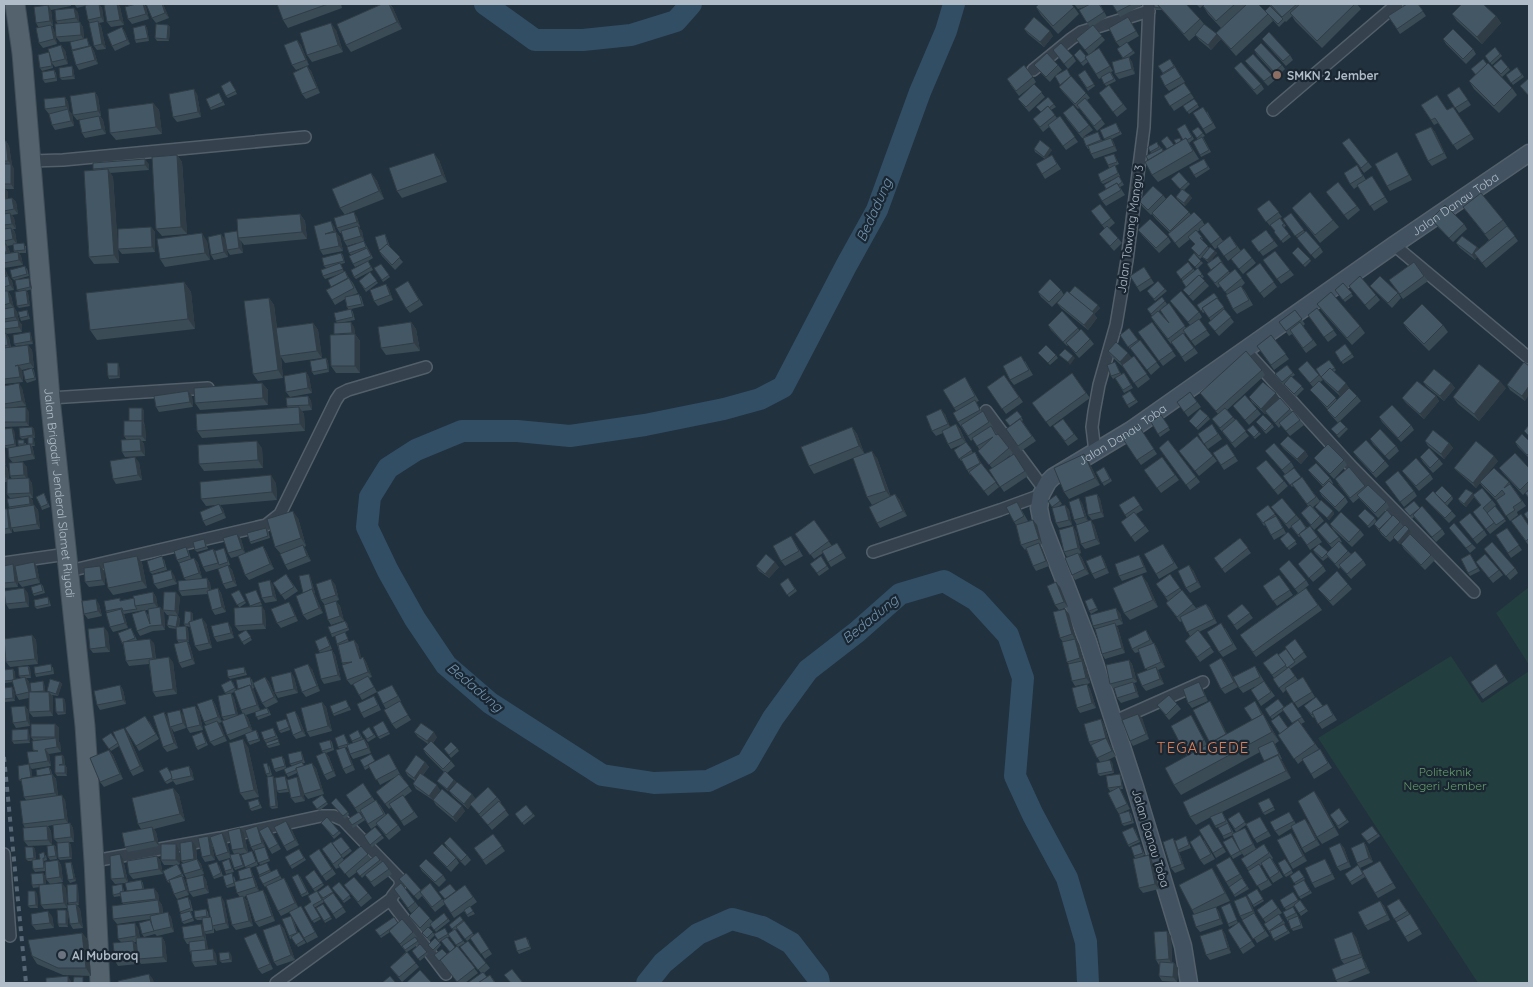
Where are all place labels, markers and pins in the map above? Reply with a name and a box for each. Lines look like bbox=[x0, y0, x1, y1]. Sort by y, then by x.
place label: SMKN 2 Jember bbox=[1287, 68, 1379, 83]
marker: SMKN 2 Jember bbox=[1271, 69, 1283, 81]
place label: Al Mubaroq bbox=[72, 948, 138, 963]
marker: Al Mubaroq bbox=[56, 949, 68, 961]

